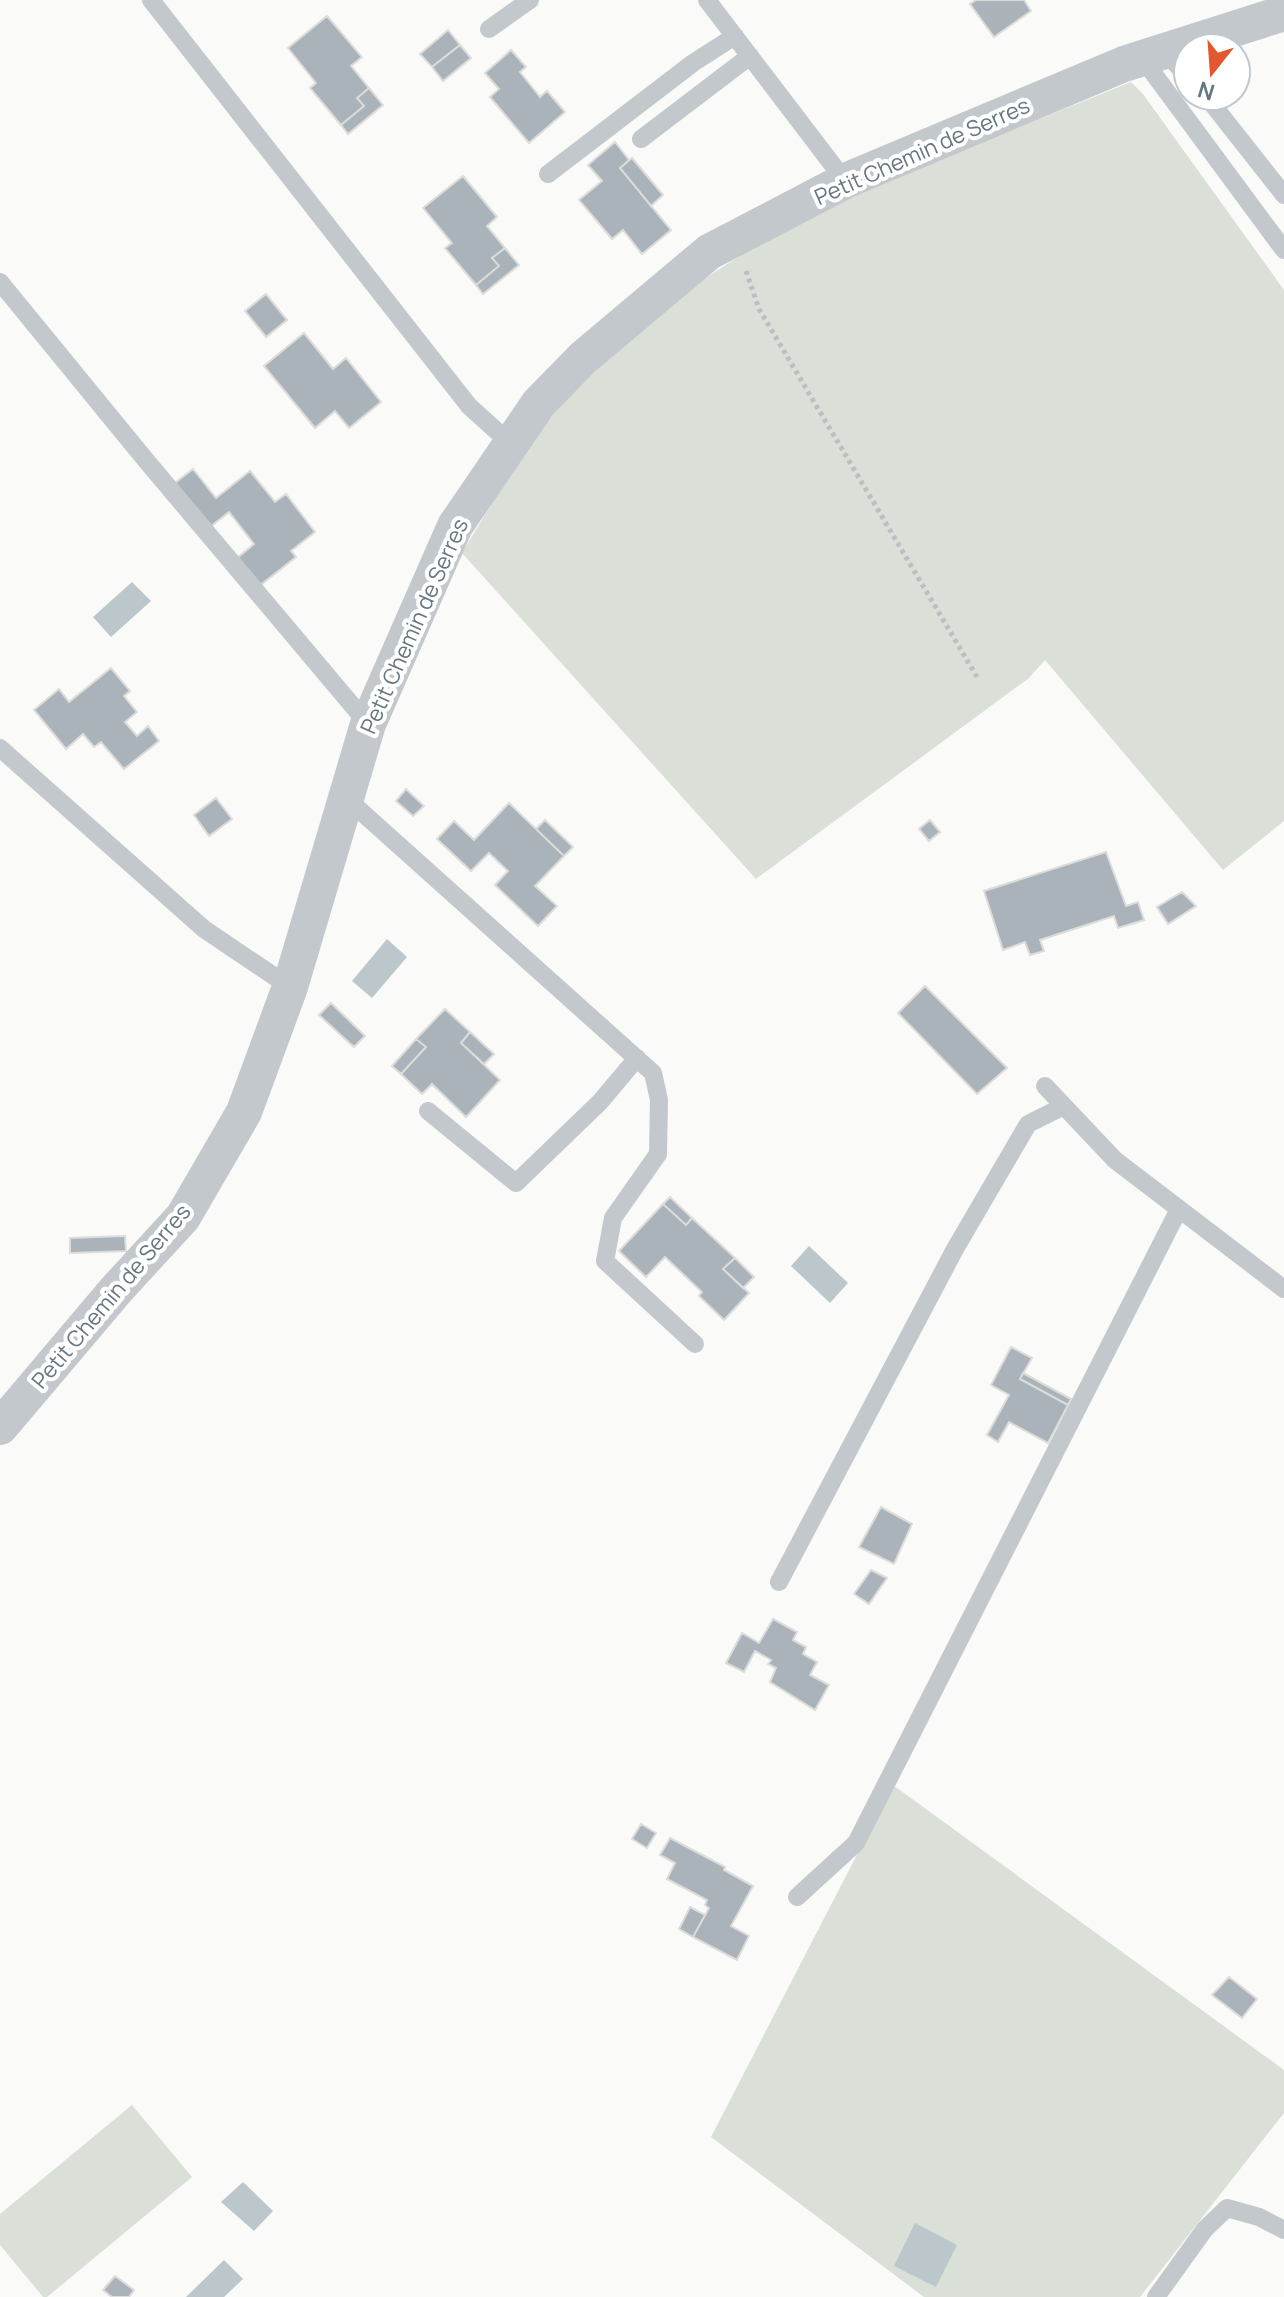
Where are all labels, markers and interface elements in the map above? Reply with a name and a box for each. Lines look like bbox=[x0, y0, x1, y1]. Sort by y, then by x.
north arrow bbox=[1172, 32, 1252, 112]
text: N bbox=[1194, 74, 1218, 108]
street label: Petit Chemin de Serres bbox=[810, 90, 1034, 212]
street label: Petit Chemin de Serres bbox=[353, 514, 475, 738]
street label: Petit Chemin de Serres bbox=[25, 1197, 197, 1395]

